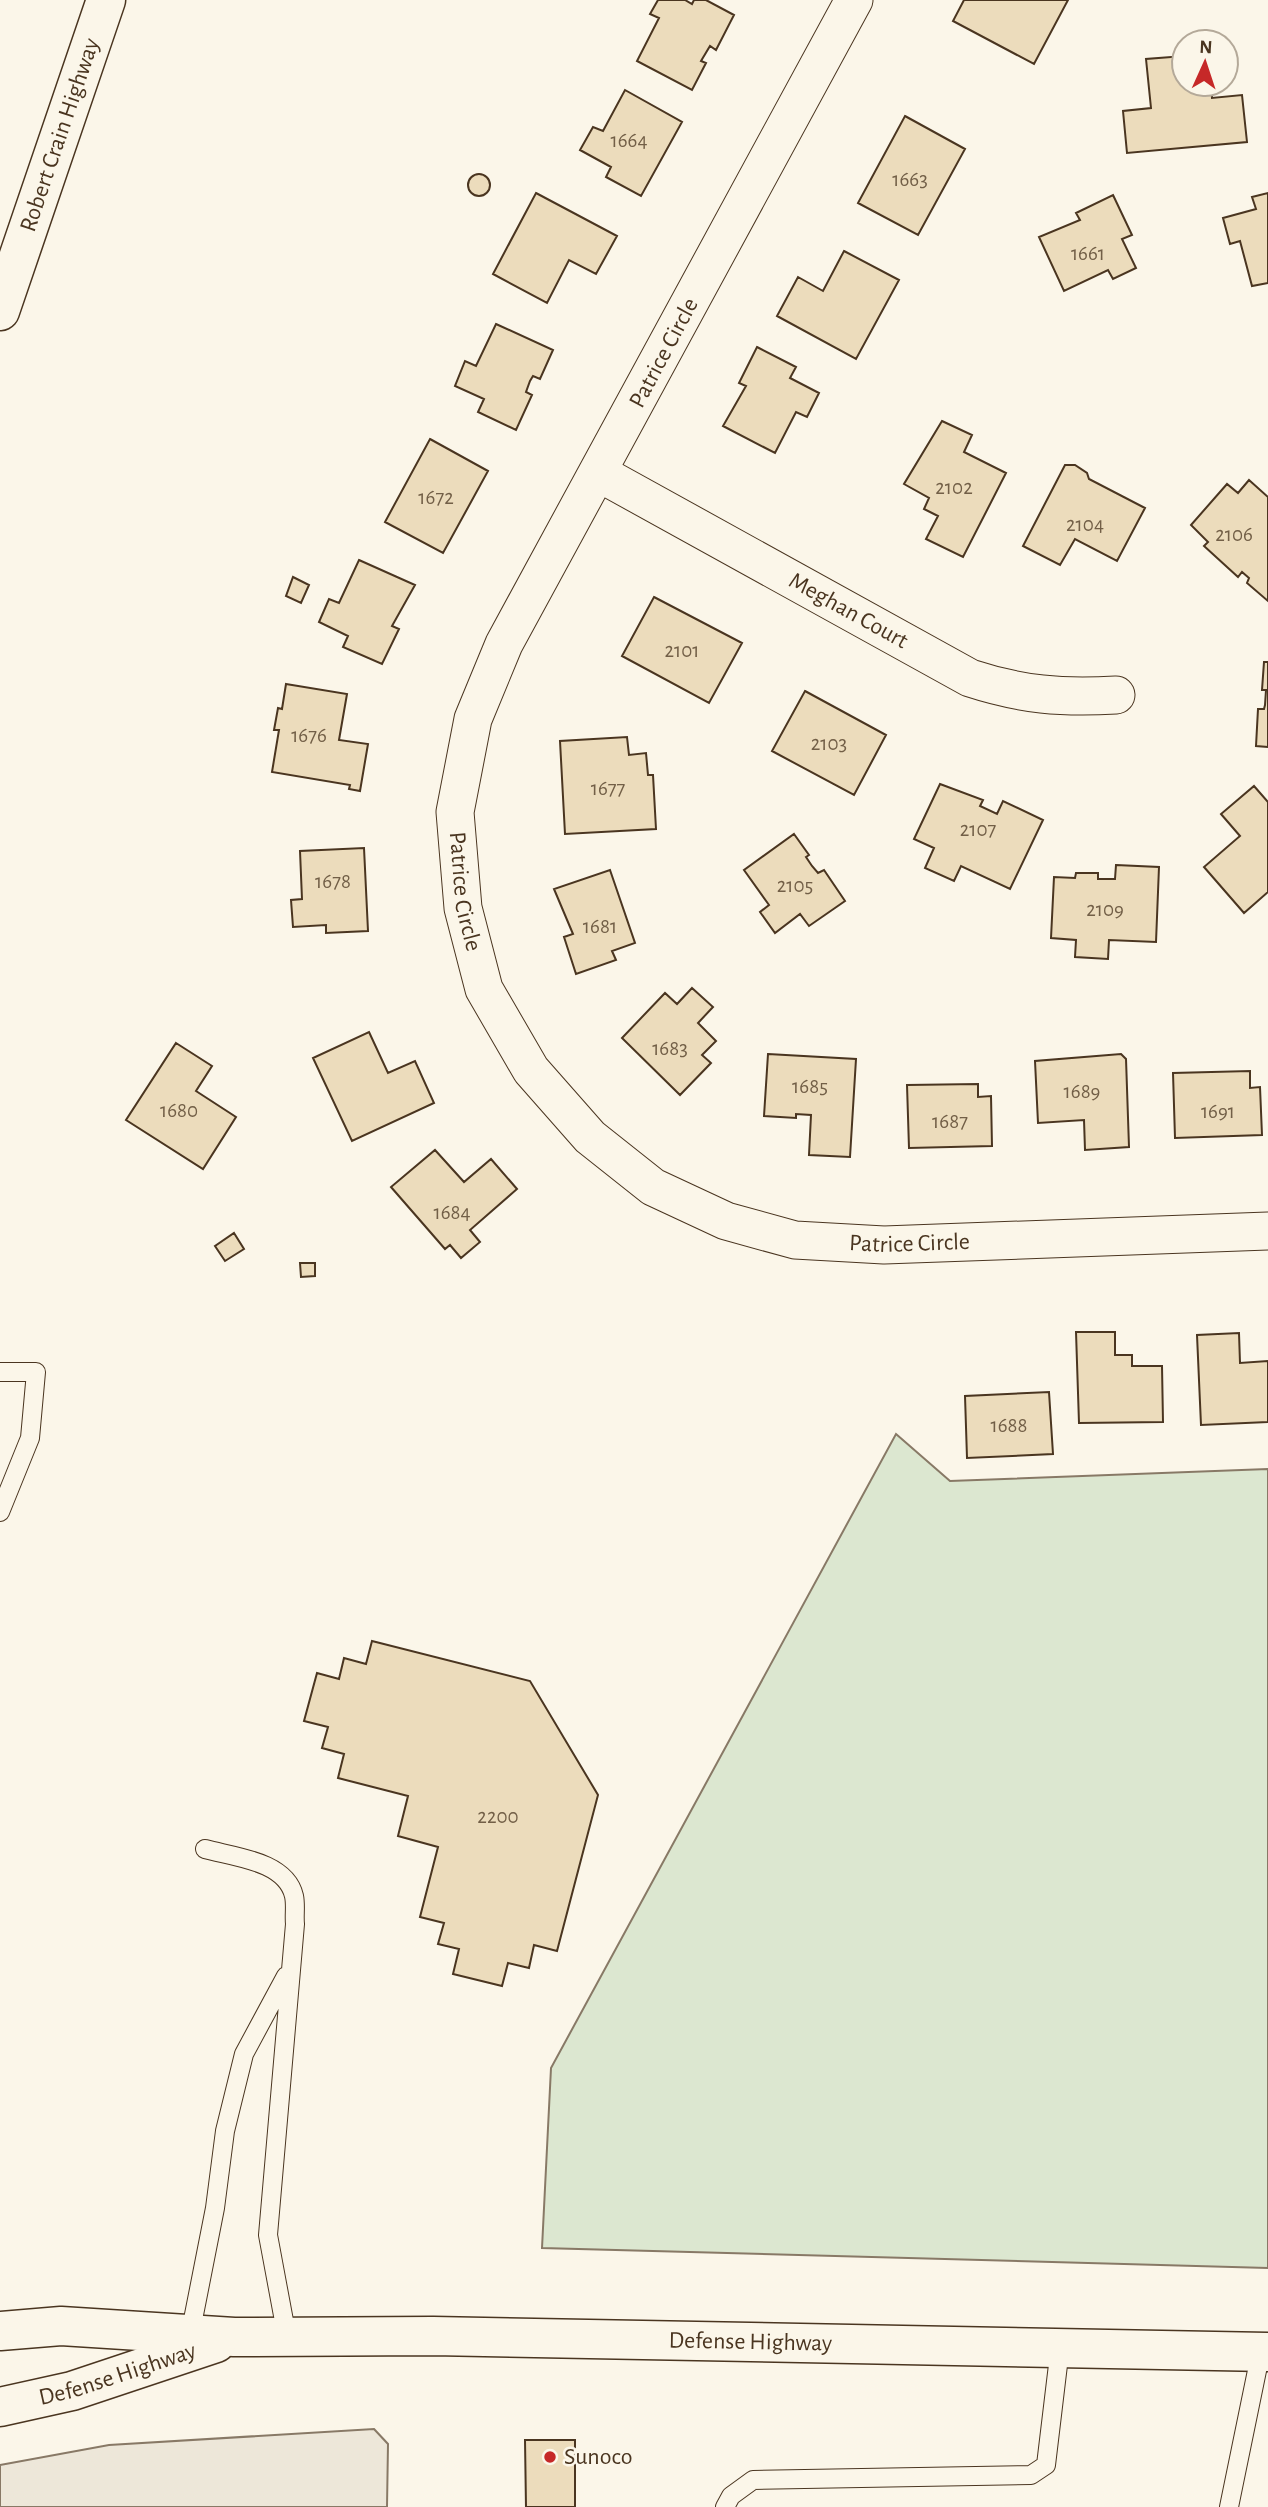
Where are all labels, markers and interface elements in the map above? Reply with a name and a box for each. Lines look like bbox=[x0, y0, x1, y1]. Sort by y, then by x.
north arrow bbox=[1170, 28, 1240, 98]
street label: Robert Crain Highway bbox=[16, 35, 104, 235]
text: N bbox=[1199, 38, 1213, 57]
house number: 1664 bbox=[610, 130, 648, 151]
house number: 1663 bbox=[892, 169, 928, 190]
house number: 1661 bbox=[1071, 243, 1105, 264]
street label: Patrice Circle bbox=[625, 294, 703, 412]
house number: 2102 bbox=[935, 477, 973, 498]
house number: 1672 bbox=[418, 487, 454, 508]
house number: 2104 bbox=[1066, 514, 1104, 535]
house number: 2106 bbox=[1215, 524, 1253, 545]
street label: Meghan Court bbox=[785, 568, 912, 653]
house number: 2101 bbox=[664, 640, 700, 661]
house number: 1676 bbox=[291, 725, 327, 746]
house number: 2103 bbox=[811, 733, 847, 754]
house number: 1677 bbox=[591, 778, 626, 799]
house number: 2107 bbox=[960, 819, 997, 840]
street label: Patrice Circle bbox=[445, 831, 486, 954]
house number: 1678 bbox=[315, 871, 351, 892]
house number: 2105 bbox=[777, 875, 813, 896]
house number: 2109 bbox=[1086, 899, 1124, 920]
house number: 1681 bbox=[583, 916, 617, 937]
house number: 1683 bbox=[652, 1038, 688, 1059]
house number: 1685 bbox=[792, 1076, 828, 1097]
house number: 1689 bbox=[1064, 1081, 1100, 1102]
house number: 1680 bbox=[160, 1100, 198, 1121]
house number: 1691 bbox=[1201, 1101, 1235, 1122]
house number: 1687 bbox=[932, 1111, 968, 1132]
house number: 1684 bbox=[433, 1202, 471, 1223]
street label: Patrice Circle bbox=[849, 1230, 970, 1257]
house number: 1688 bbox=[990, 1415, 1028, 1436]
house number: 2200 bbox=[477, 1806, 519, 1827]
street label: Defense Highway bbox=[668, 2329, 832, 2356]
street label: Defense Highway bbox=[37, 2338, 199, 2410]
place label: Sunoco bbox=[564, 2445, 633, 2469]
marker: Sunoco bbox=[542, 2449, 558, 2465]

